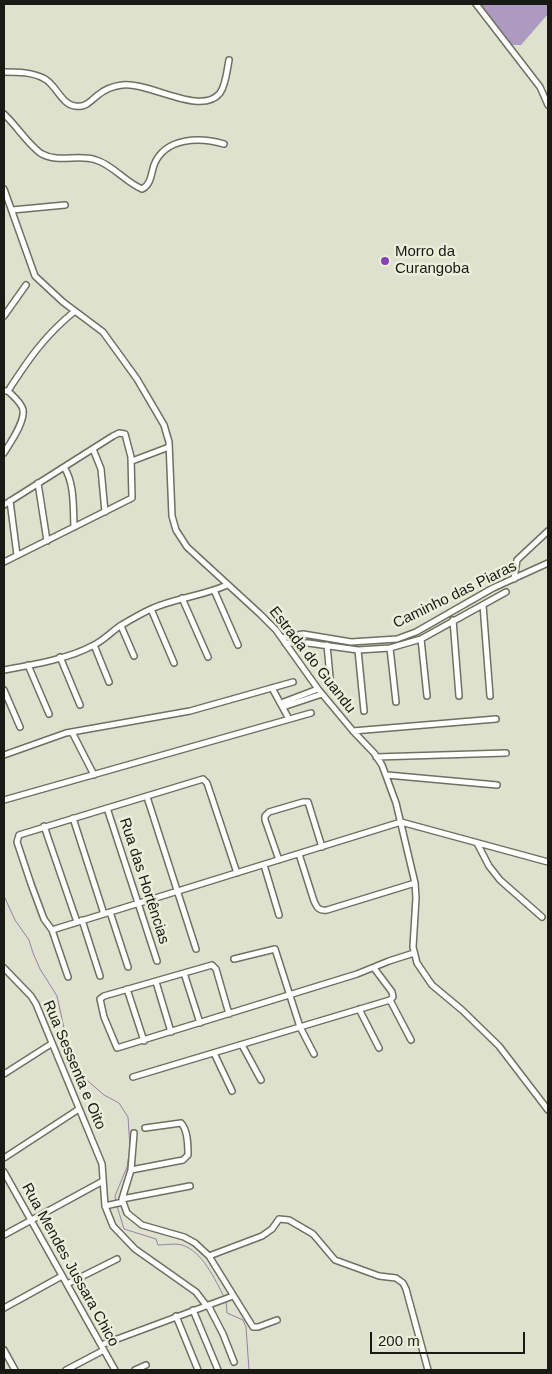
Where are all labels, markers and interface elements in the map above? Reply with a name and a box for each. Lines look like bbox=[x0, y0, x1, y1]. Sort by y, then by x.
place label: Morro da Curangoba bbox=[395, 243, 469, 278]
marker: Morro da Curangoba bbox=[379, 255, 391, 267]
street label: Caminho das Piaras bbox=[390, 557, 520, 633]
street label: Estrada do Guandu bbox=[265, 603, 359, 717]
street label: Rua das Hortências bbox=[115, 816, 173, 946]
street label: Rua Sessenta e Oito bbox=[39, 998, 109, 1132]
street label: Rua Mendes Jussara Chico bbox=[17, 1180, 123, 1350]
scale bar bbox=[372, 1322, 527, 1354]
text: 200 m bbox=[378, 1332, 420, 1349]

